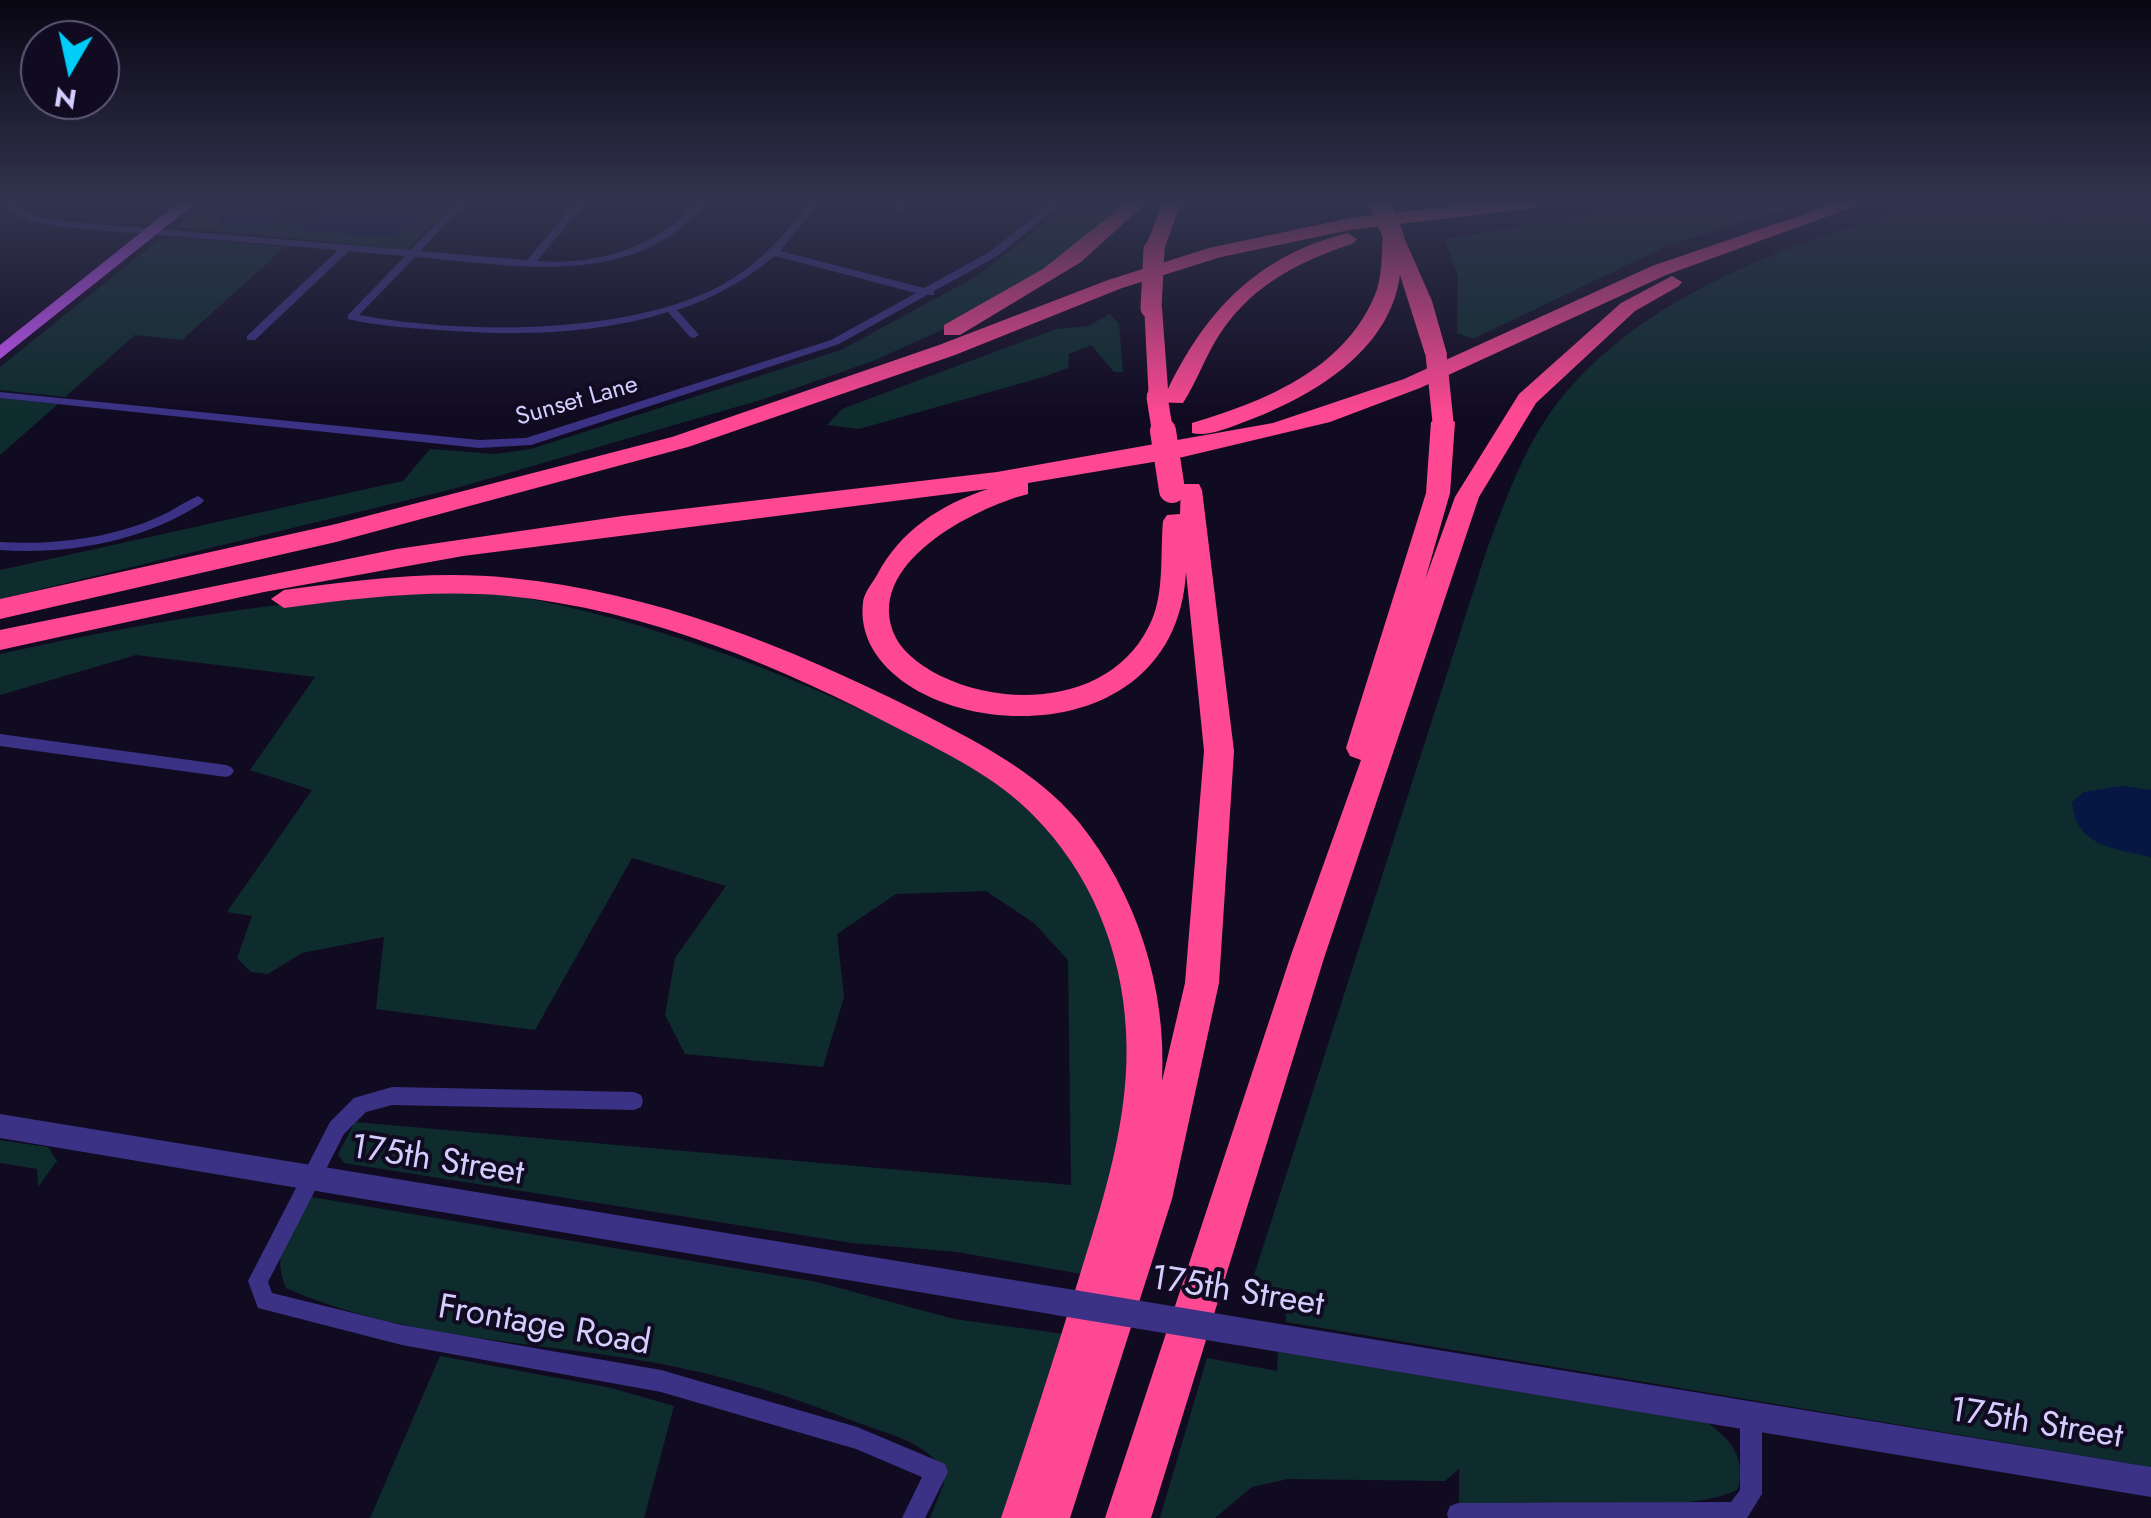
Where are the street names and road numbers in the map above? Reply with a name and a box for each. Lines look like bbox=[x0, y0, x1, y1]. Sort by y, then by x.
street label: Sunset Lane bbox=[512, 370, 642, 434]
street label: 175th Street bbox=[347, 1128, 527, 1196]
street label: 175th Street bbox=[1147, 1259, 1327, 1327]
street label: Frontage Road bbox=[435, 1288, 653, 1366]
street label: 175th Street bbox=[1946, 1391, 2126, 1459]

